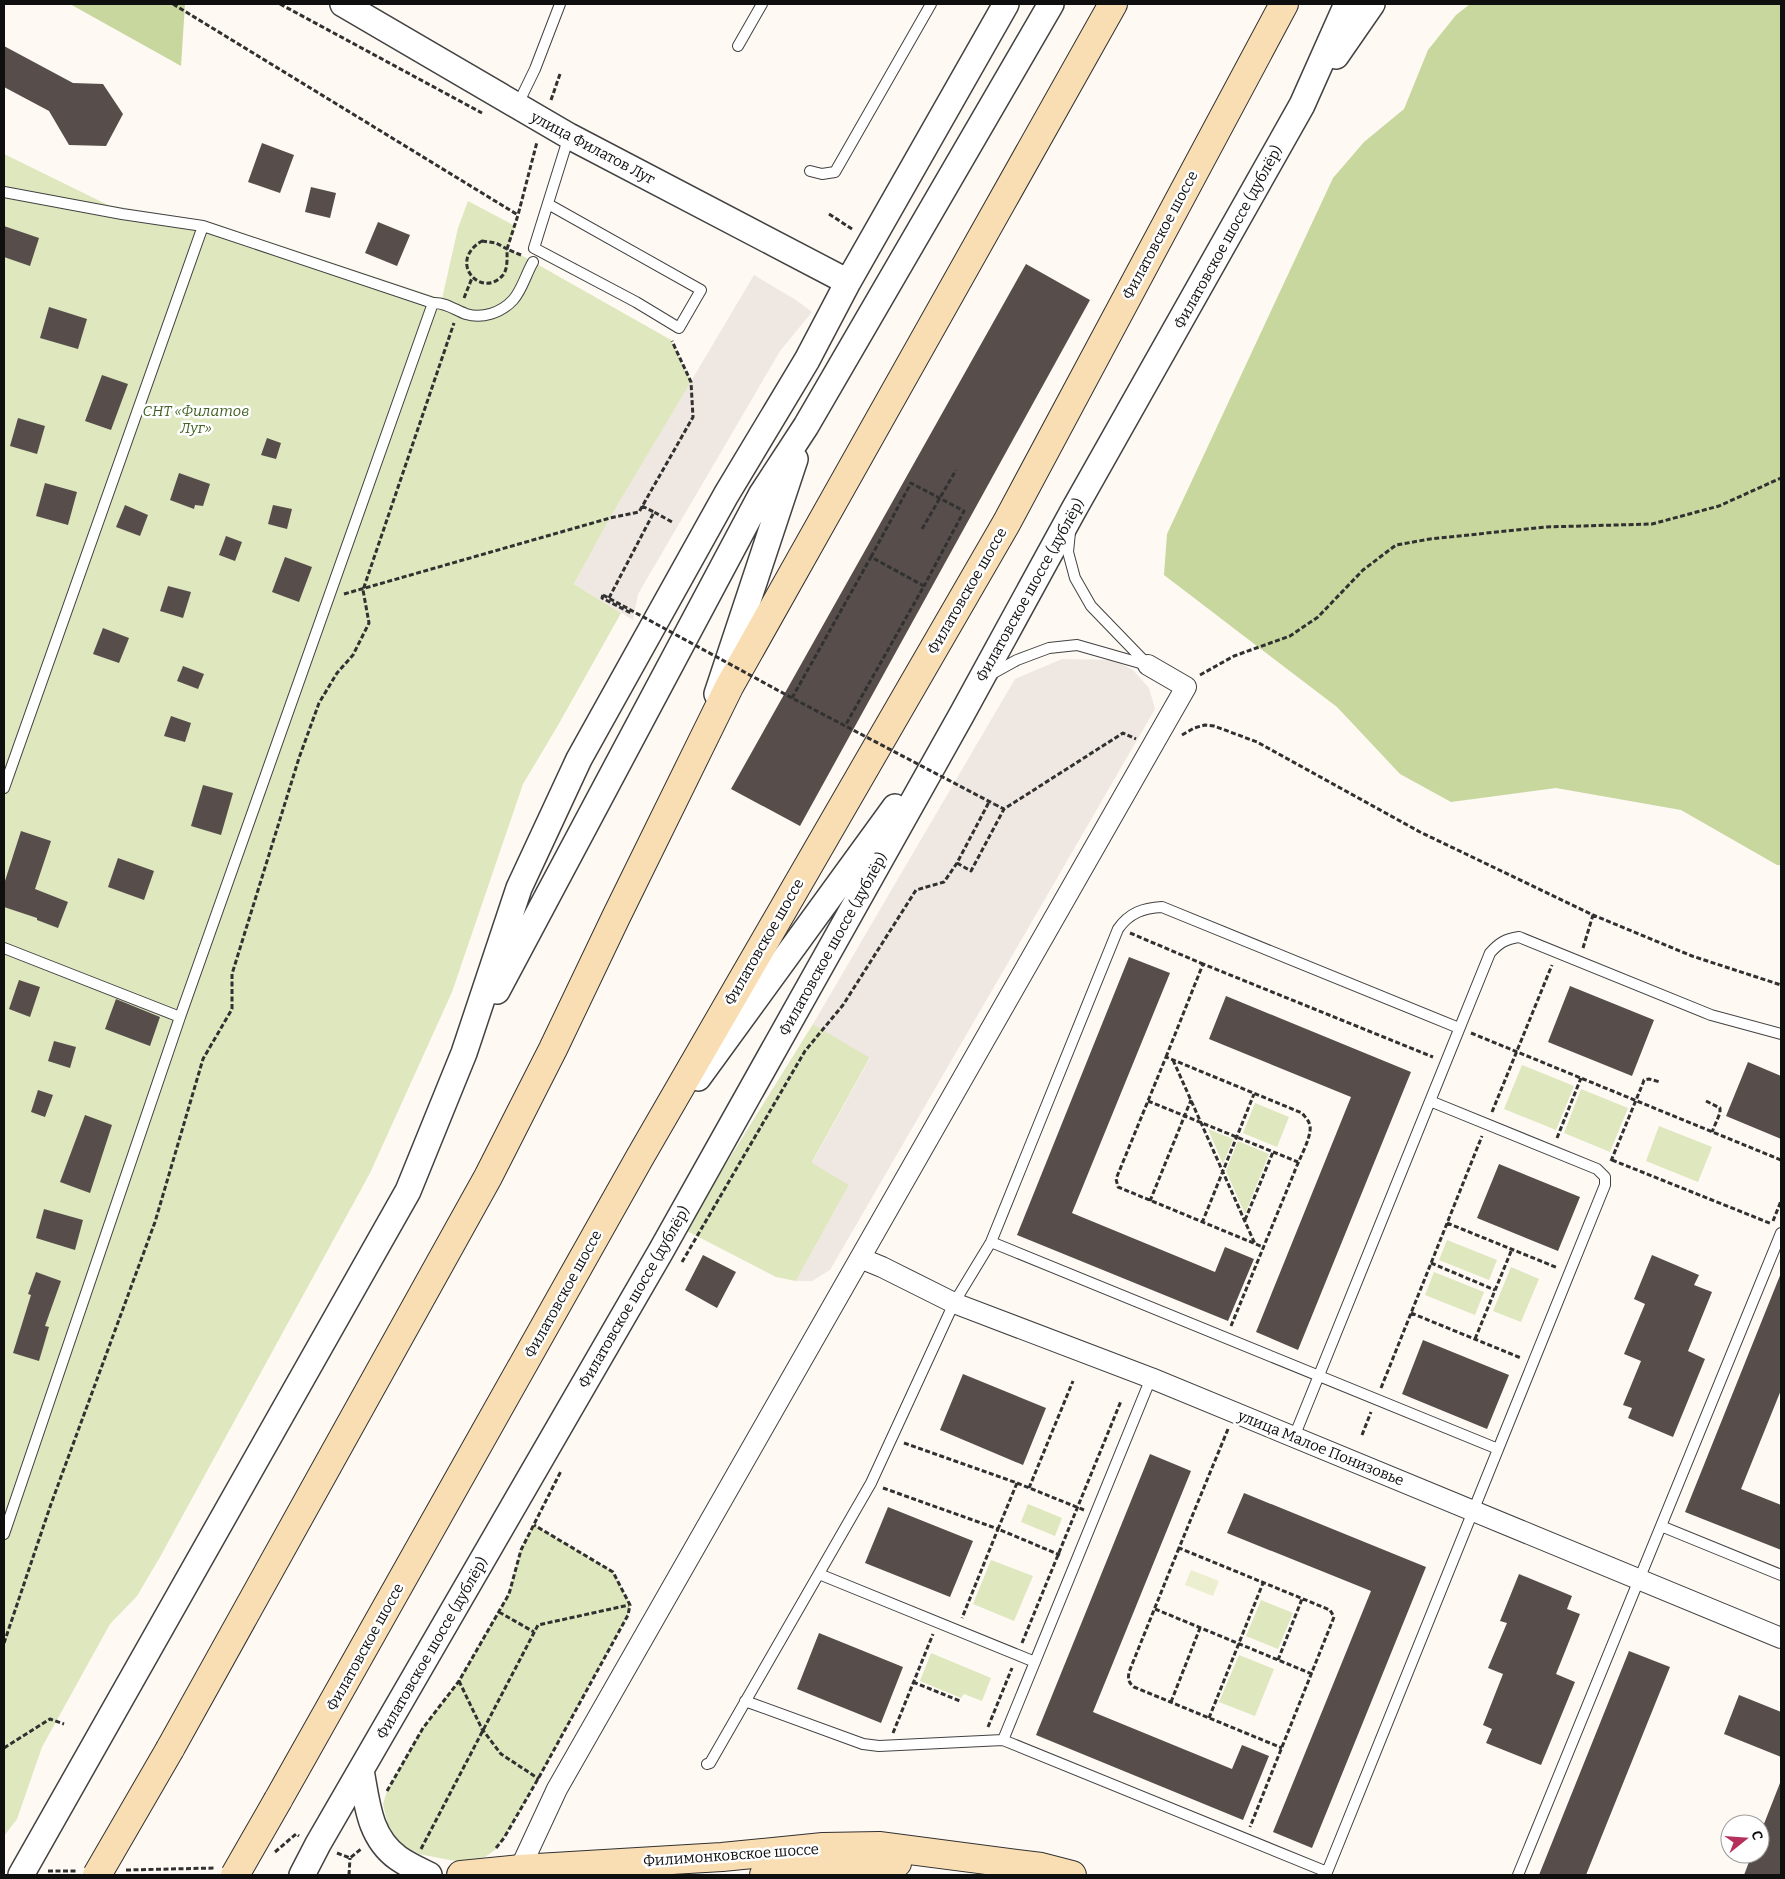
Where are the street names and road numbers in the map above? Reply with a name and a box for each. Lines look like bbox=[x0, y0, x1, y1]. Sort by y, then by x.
street label: улица Филатов Луг bbox=[527, 107, 658, 188]
street label: Филатовское шоссе (дублёр) bbox=[1170, 142, 1286, 332]
street label: Филатовское шоссе bbox=[1118, 168, 1202, 302]
street label: Филатовское шоссе (дублёр) bbox=[972, 495, 1088, 685]
street label: Филатовское шоссе bbox=[923, 524, 1011, 658]
street label: Филатовское шоссе (дублёр) bbox=[775, 849, 891, 1039]
street label: Филатовское шоссе bbox=[720, 875, 808, 1009]
street label: Филатовское шоссе (дублёр) bbox=[574, 1203, 694, 1391]
street label: Филатовское шоссе bbox=[520, 1227, 606, 1361]
street label: улица Малое Понизовье bbox=[1234, 1406, 1407, 1490]
street label: Филатовское шоссе (дублёр) bbox=[372, 1554, 492, 1742]
street label: Филатовское шоссе bbox=[322, 1580, 408, 1714]
street label: Филимонковское шоссе bbox=[642, 1840, 820, 1870]

